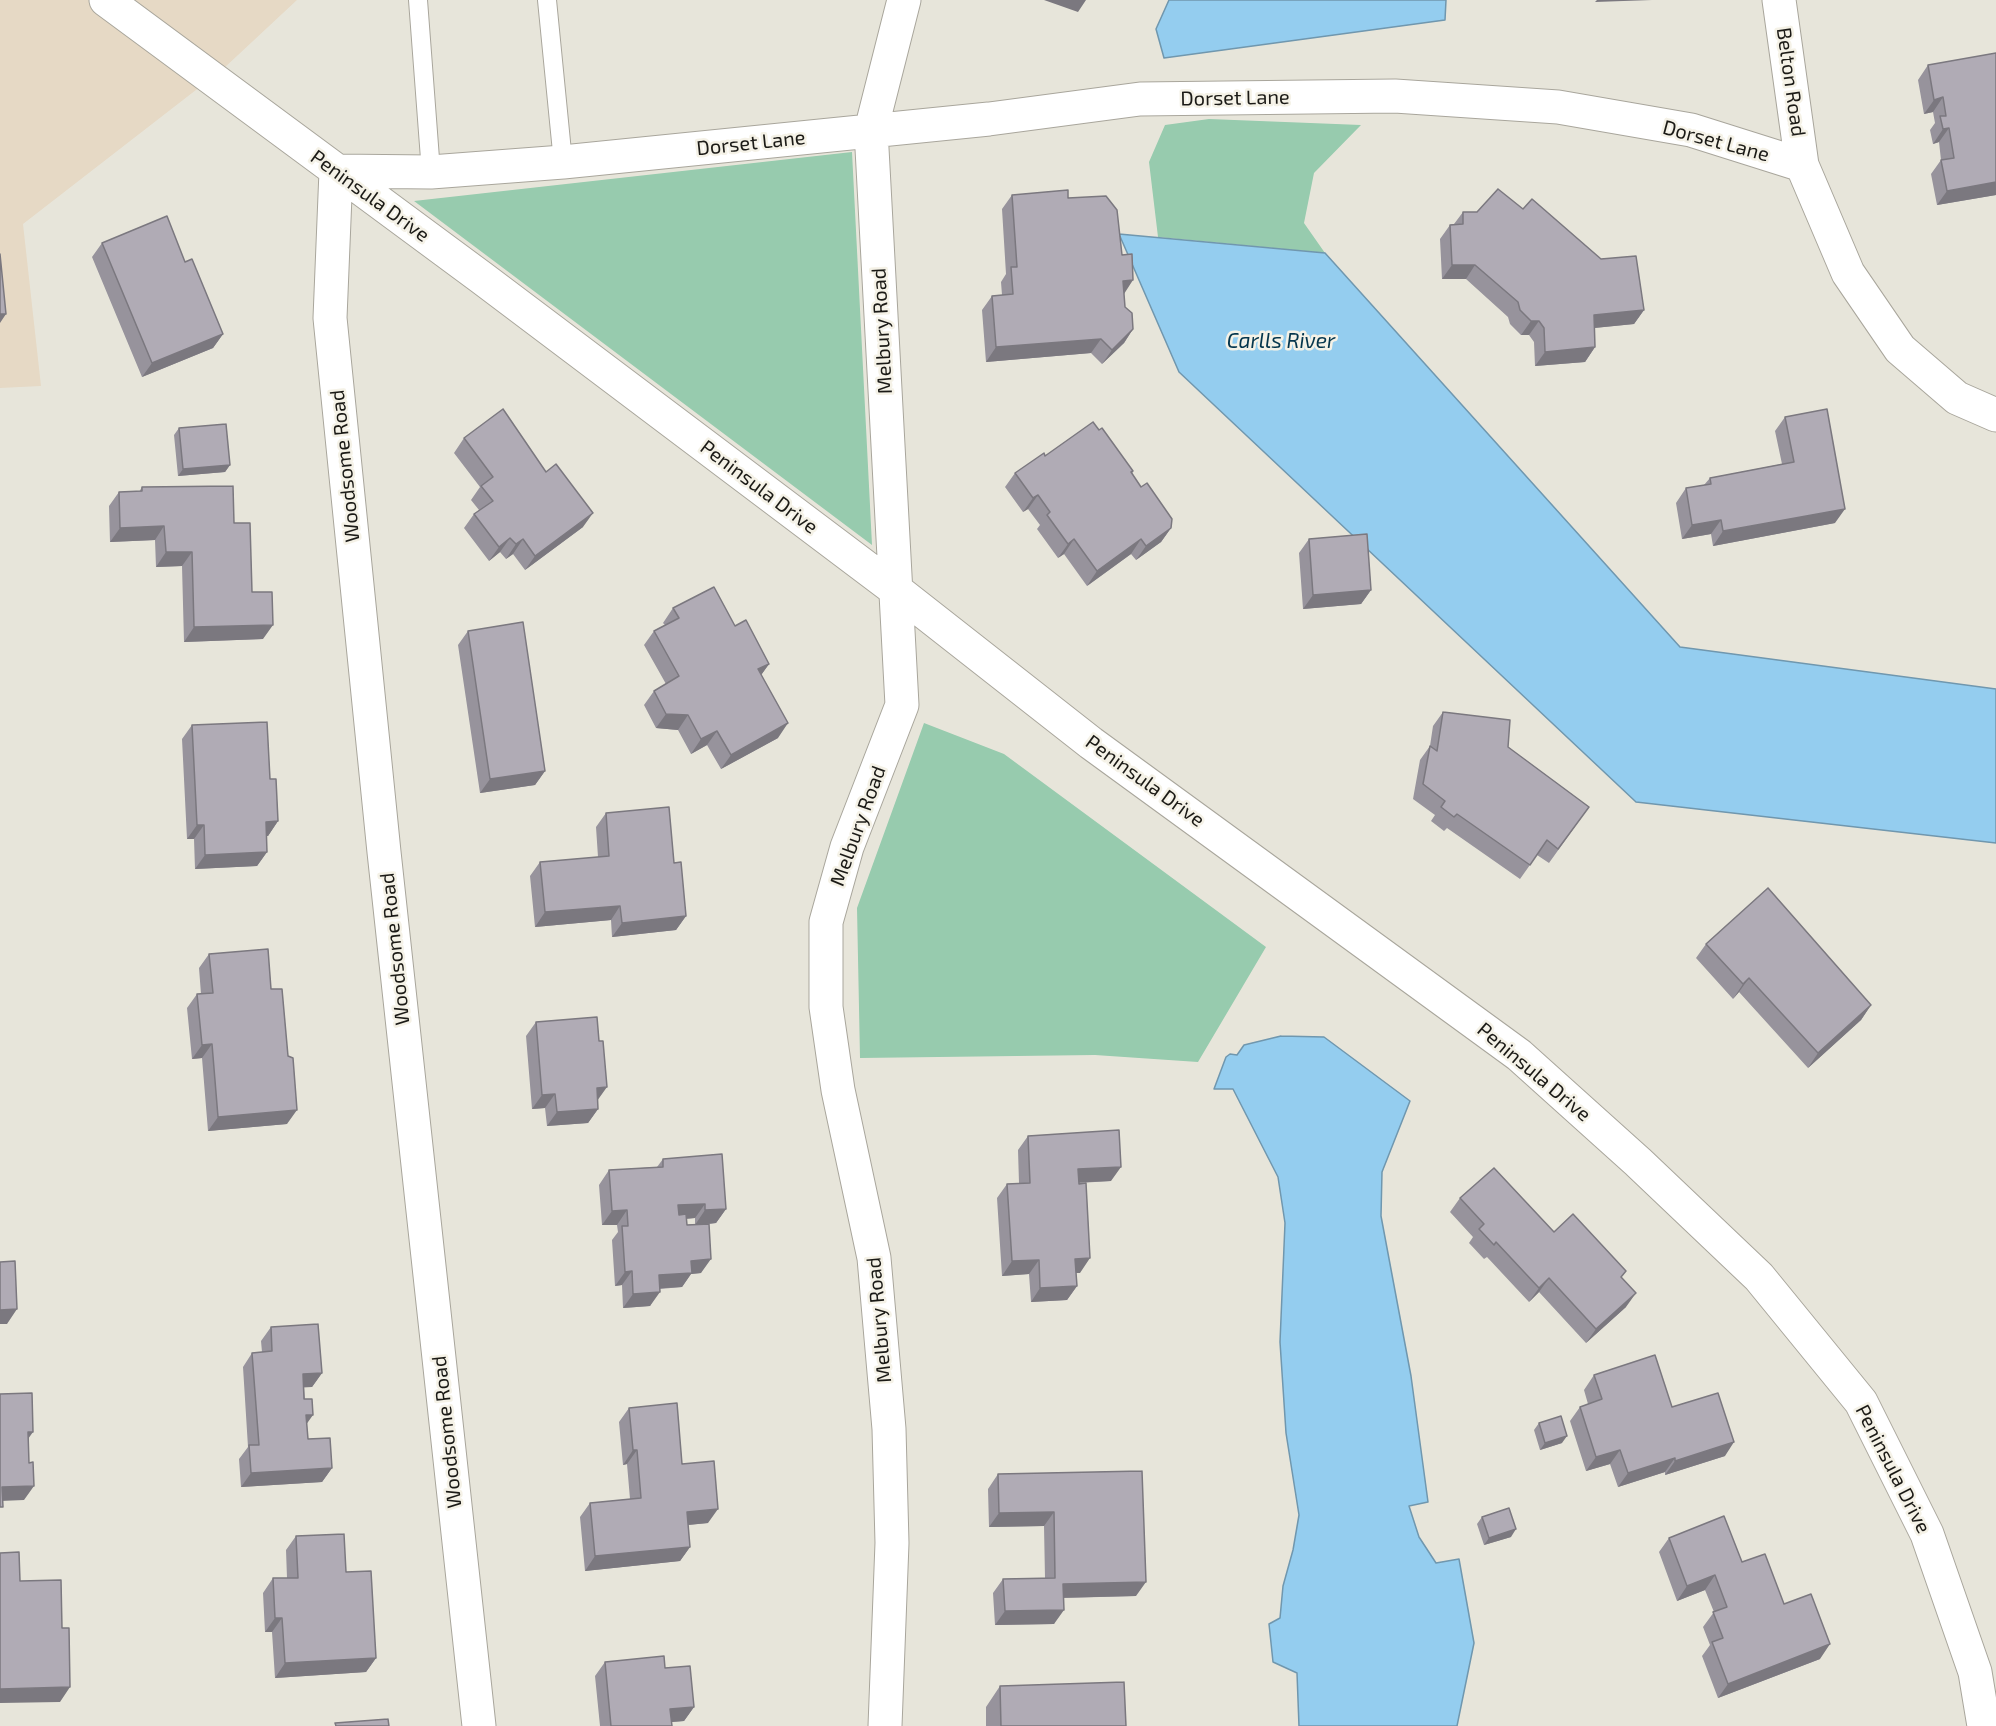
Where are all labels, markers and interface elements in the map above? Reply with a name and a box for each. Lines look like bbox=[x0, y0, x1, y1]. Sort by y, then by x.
street label: Belton Road bbox=[1771, 26, 1811, 138]
street label: Dorset Lane bbox=[1180, 85, 1290, 111]
street label: Dorset Lane bbox=[1660, 115, 1772, 167]
street label: Dorset Lane bbox=[695, 125, 807, 161]
street label: Peninsula Drive bbox=[306, 145, 434, 247]
street label: Melbury Road bbox=[867, 267, 897, 395]
water label: Carlls River bbox=[1227, 328, 1335, 354]
street label: Woodsome Road bbox=[325, 389, 365, 543]
street label: Peninsula Drive bbox=[695, 435, 823, 539]
street label: Peninsula Drive bbox=[1081, 730, 1209, 832]
street label: Melbury Road bbox=[825, 763, 891, 889]
street label: Woodsome Road bbox=[375, 872, 415, 1026]
street label: Peninsula Drive bbox=[1472, 1017, 1596, 1127]
street label: Melbury Road bbox=[862, 1256, 896, 1384]
street label: Woodsome Road bbox=[427, 1355, 467, 1509]
street label: Peninsula Drive bbox=[1850, 1401, 1936, 1537]

